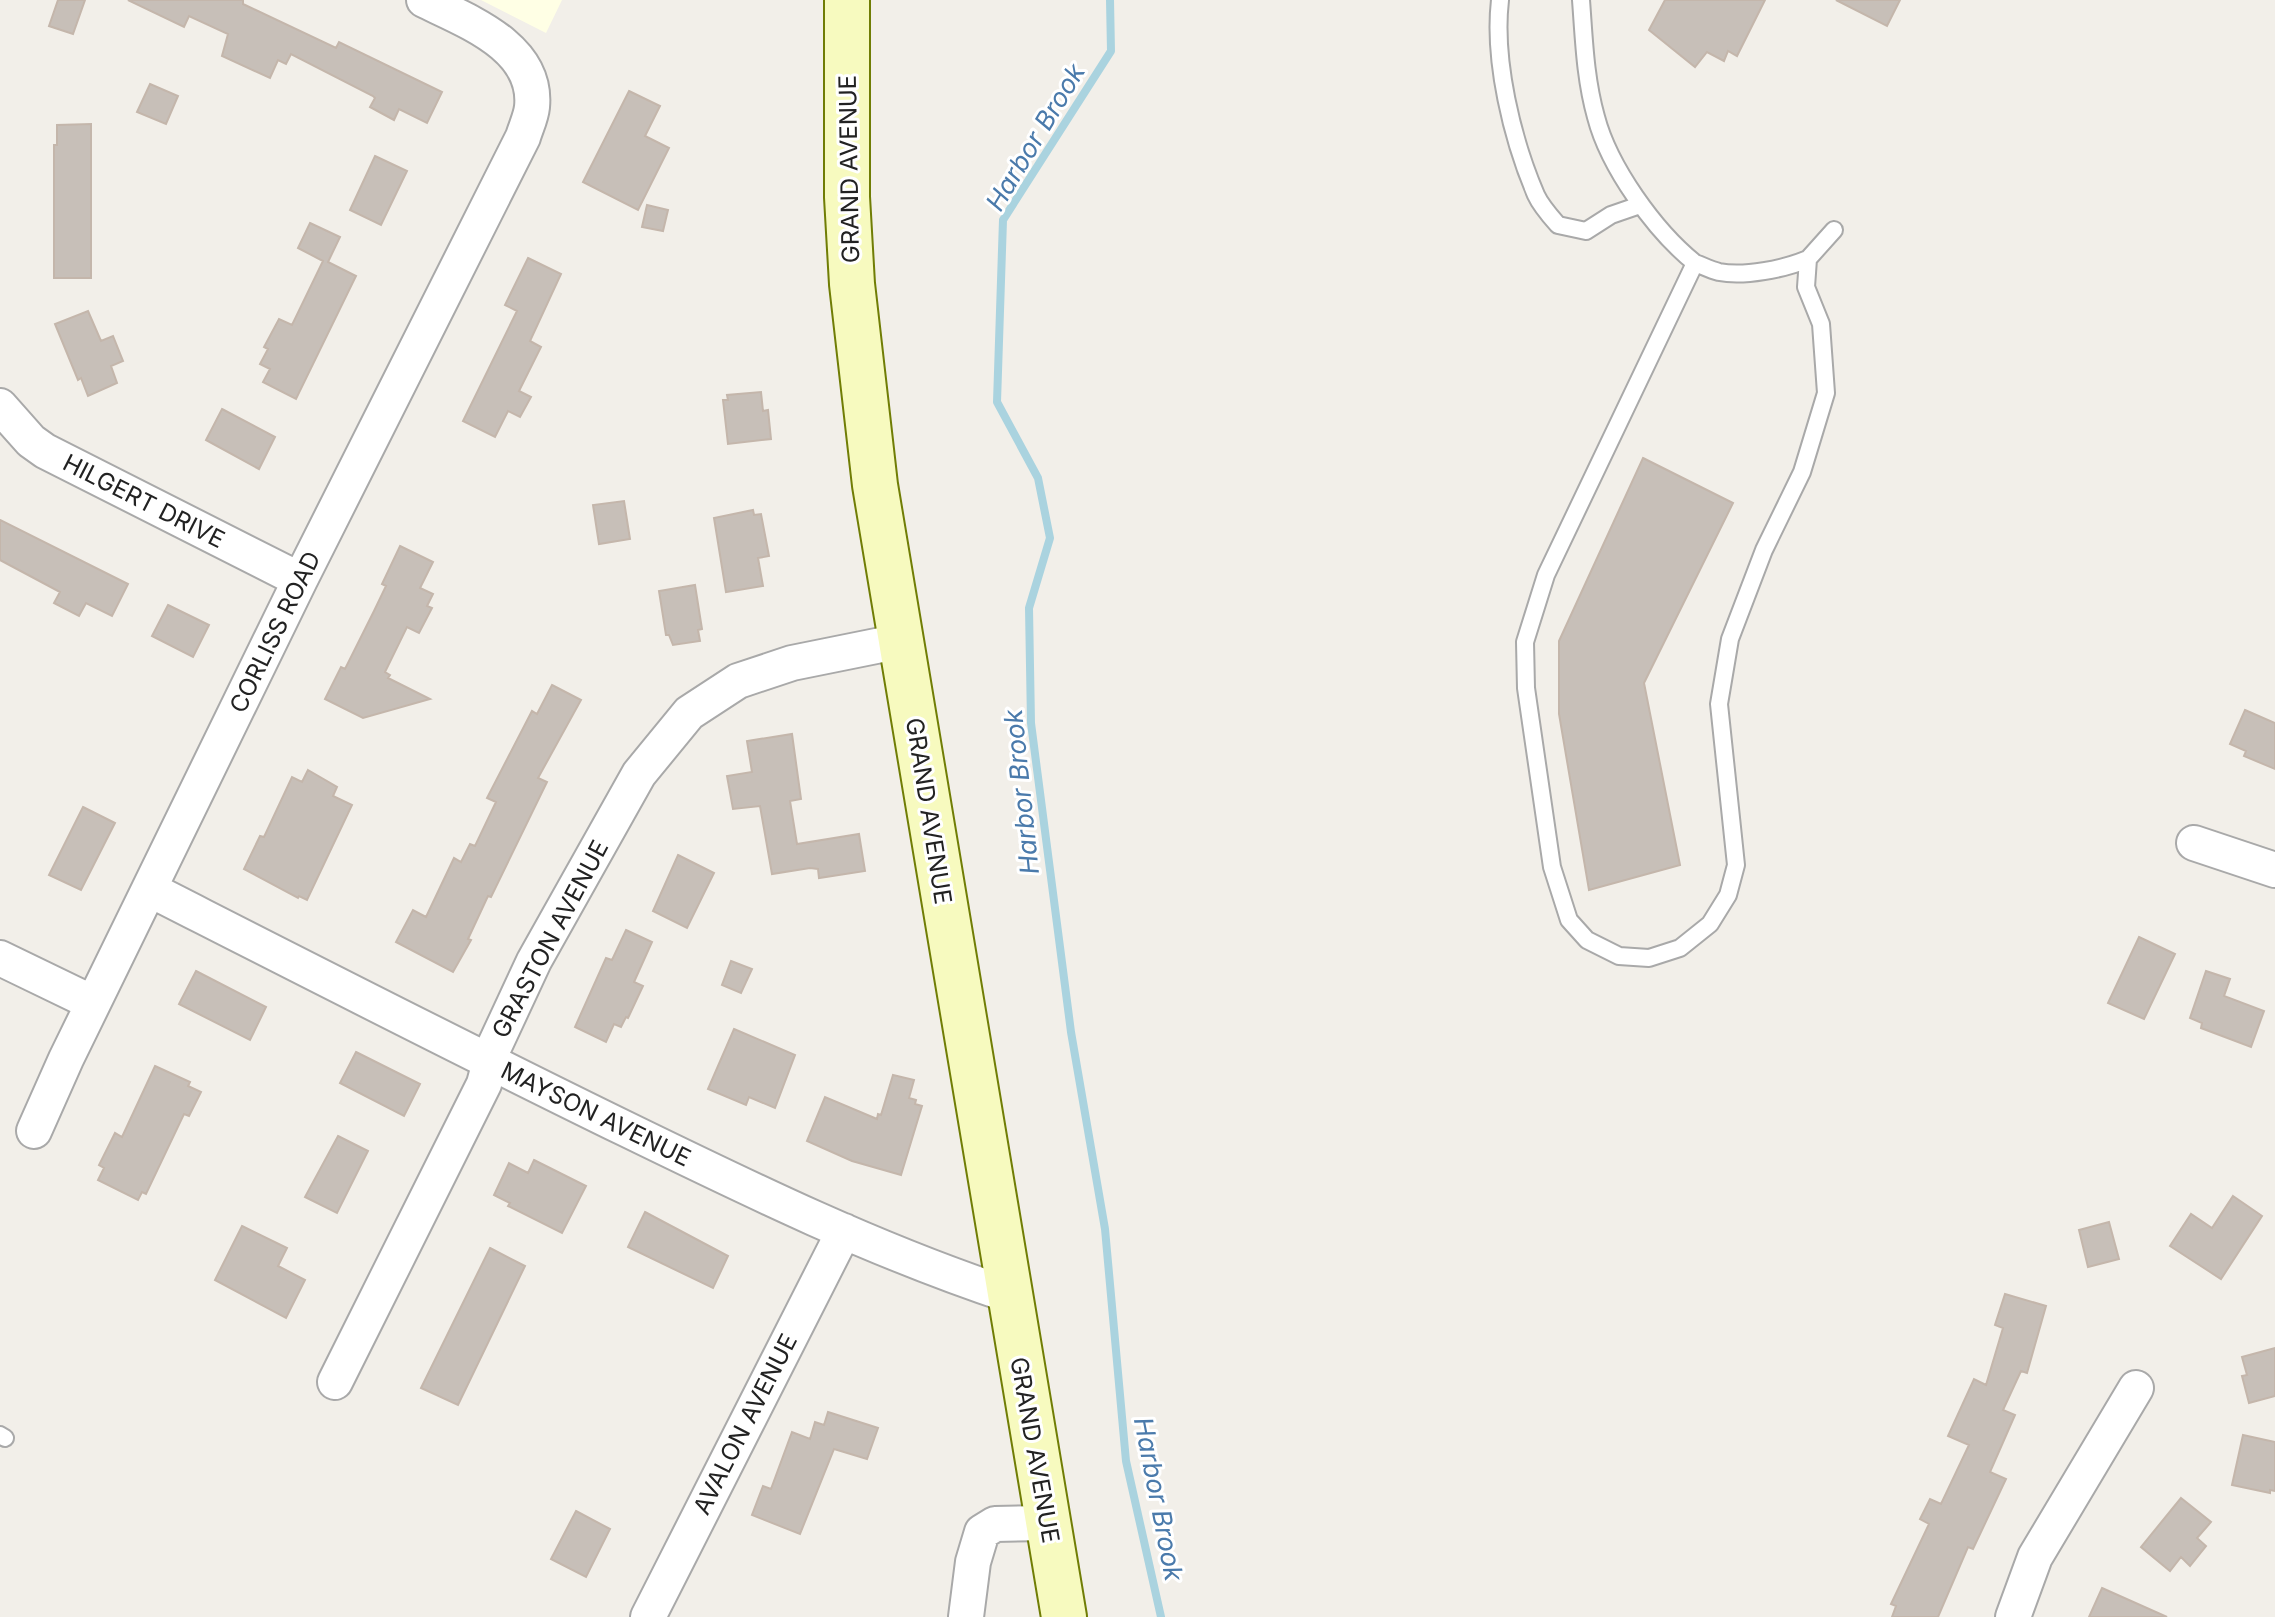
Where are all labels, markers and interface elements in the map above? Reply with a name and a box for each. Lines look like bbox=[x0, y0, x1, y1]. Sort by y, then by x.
water label: Harbor Brook bbox=[979, 57, 1091, 216]
street label: GRAND AVENUE bbox=[833, 75, 865, 263]
street label: HILGERT DRIVE bbox=[58, 448, 230, 554]
street label: CORLISS ROAD bbox=[223, 547, 327, 717]
water label: Harbor Brook bbox=[997, 707, 1045, 876]
street label: GRAND AVENUE bbox=[900, 716, 958, 906]
street label: GRASTON AVENUE bbox=[486, 835, 614, 1043]
street label: MAYSON AVENUE bbox=[496, 1055, 696, 1173]
street label: AVALON AVENUE bbox=[687, 1329, 803, 1519]
street label: GRAND AVENUE bbox=[1004, 1355, 1066, 1545]
water label: Harbor Brook bbox=[1128, 1415, 1190, 1584]

